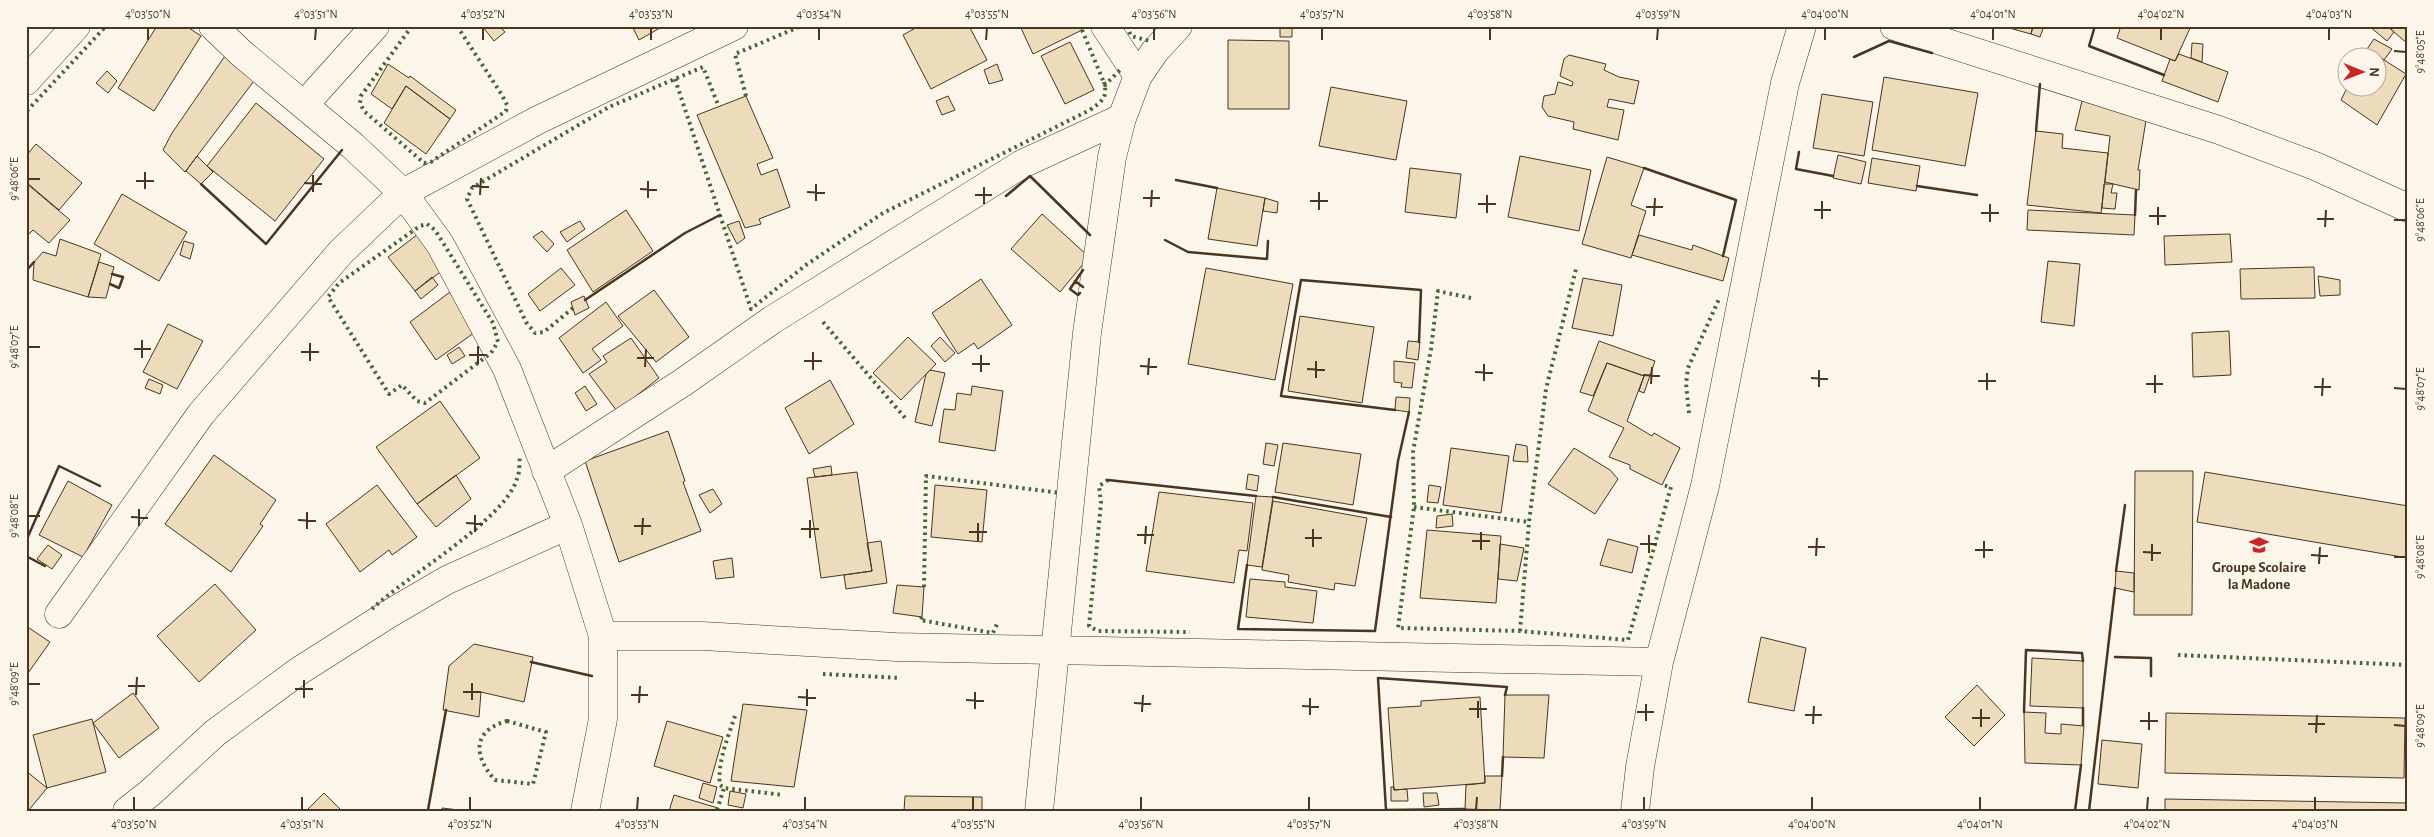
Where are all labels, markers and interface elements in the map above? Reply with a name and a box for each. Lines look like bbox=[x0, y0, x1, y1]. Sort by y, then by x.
text: 4°03'50"N bbox=[125, 8, 171, 20]
text: 4°03'51"N bbox=[294, 8, 338, 20]
text: 4°03'52"N bbox=[461, 8, 505, 20]
text: 4°03'53"N bbox=[629, 8, 673, 20]
text: 4°03'54"N bbox=[797, 8, 841, 20]
text: 4°03'55"N bbox=[965, 8, 1009, 20]
text: 4°03'56"N bbox=[1132, 8, 1176, 20]
text: 4°03'57"N bbox=[1300, 8, 1344, 20]
text: 4°03'58"N bbox=[1468, 8, 1512, 20]
text: 4°03'59"N bbox=[1636, 8, 1680, 20]
text: 4°04'00"N bbox=[1801, 8, 1849, 20]
text: 4°04'01"N bbox=[1970, 8, 2016, 20]
text: 4°04'02"N bbox=[2138, 8, 2184, 20]
text: 4°04'03"N bbox=[2306, 8, 2352, 20]
text: 9°48'05"E bbox=[2414, 30, 2426, 74]
north arrow bbox=[2336, 48, 2386, 98]
text: N bbox=[2367, 67, 2381, 77]
text: 9°48'06"E bbox=[8, 157, 20, 201]
text: 9°48'06"E bbox=[2414, 198, 2426, 242]
text: 9°48'07"E bbox=[8, 325, 20, 369]
text: 9°48'07"E bbox=[2414, 367, 2426, 411]
text: 9°48'08"E bbox=[8, 494, 20, 538]
school or university icon: Groupe Scolaire la Madone bbox=[2248, 534, 2270, 556]
text: 9°48'08"E bbox=[2414, 535, 2426, 579]
place label: Groupe Scolaire la Madone bbox=[2212, 560, 2306, 592]
text: 9°48'09"E bbox=[8, 662, 20, 706]
text: 9°48'09"E bbox=[2414, 704, 2426, 748]
text: 4°03'50"N bbox=[111, 818, 157, 830]
text: 4°03'51"N bbox=[280, 818, 324, 830]
text: 4°03'52"N bbox=[448, 818, 492, 830]
text: 4°03'53"N bbox=[615, 818, 659, 830]
text: 4°03'54"N bbox=[783, 818, 827, 830]
text: 4°03'55"N bbox=[951, 818, 995, 830]
text: 4°03'56"N bbox=[1119, 818, 1163, 830]
text: 4°03'57"N bbox=[1287, 818, 1331, 830]
text: 4°03'58"N bbox=[1454, 818, 1498, 830]
text: 4°03'59"N bbox=[1622, 818, 1666, 830]
text: 4°04'00"N bbox=[1788, 818, 1836, 830]
text: 4°04'01"N bbox=[1957, 818, 2003, 830]
text: 4°04'02"N bbox=[2124, 818, 2170, 830]
text: 4°04'03"N bbox=[2292, 818, 2338, 830]

